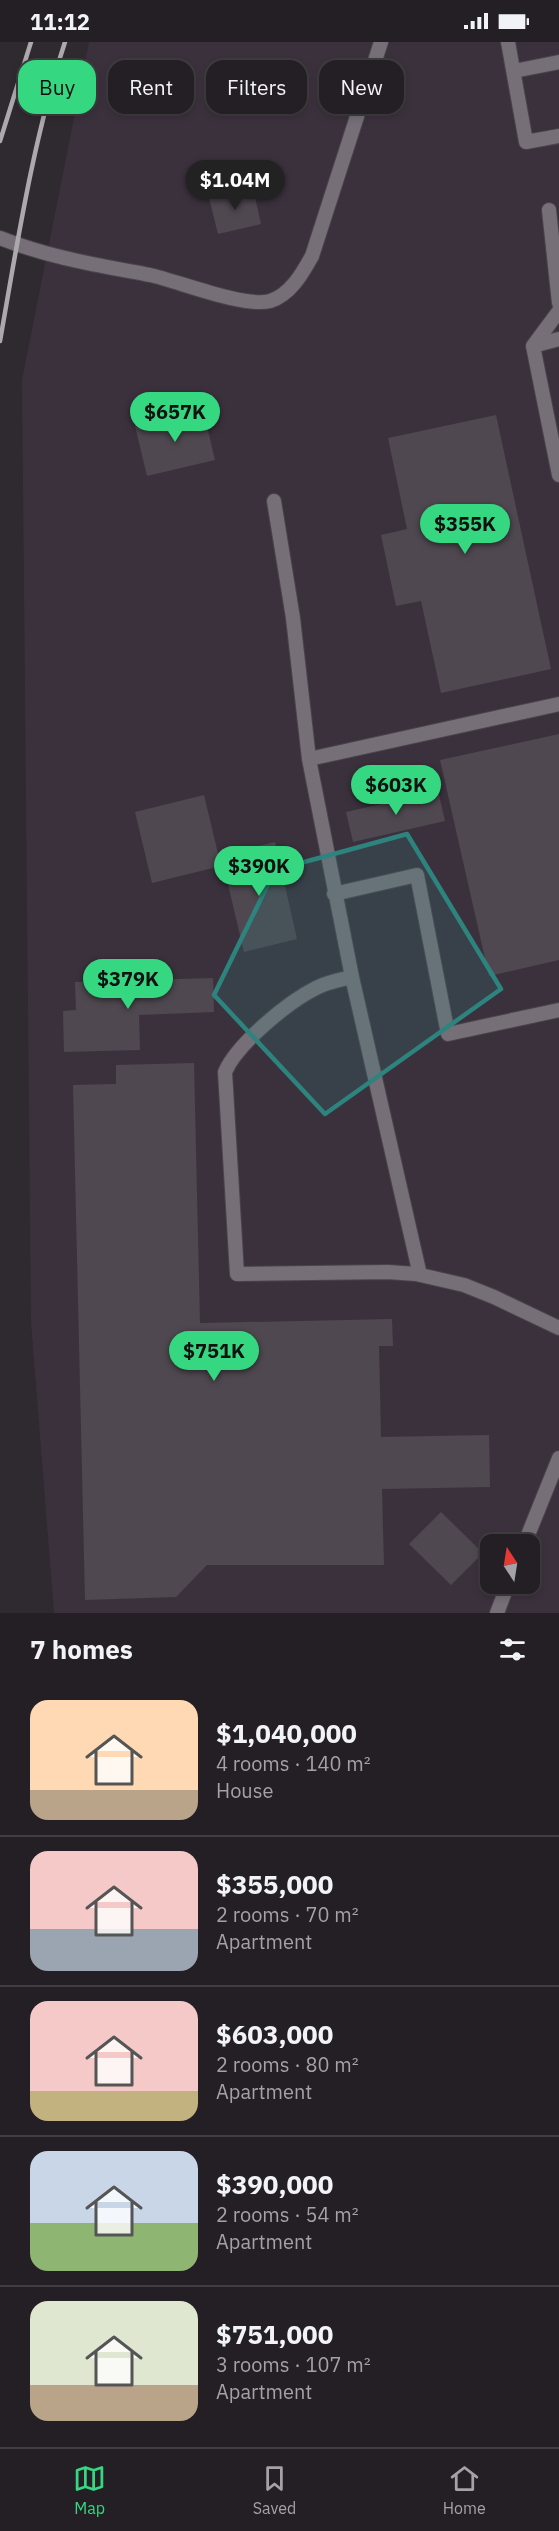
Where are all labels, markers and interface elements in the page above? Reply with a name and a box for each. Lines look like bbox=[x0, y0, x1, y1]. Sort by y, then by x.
text: 11:12 bbox=[30, 7, 90, 36]
chip: Buy bbox=[18, 60, 96, 114]
chip: Rent bbox=[108, 60, 194, 114]
chip: Filters bbox=[206, 60, 307, 114]
chip: New bbox=[319, 60, 404, 114]
pin: $1.04M bbox=[186, 160, 284, 211]
text: $1.04M bbox=[200, 166, 270, 193]
pin: $657K bbox=[133, 392, 217, 443]
text: $657K bbox=[144, 398, 206, 425]
pin: $355K bbox=[423, 504, 507, 555]
text: $355K bbox=[434, 510, 496, 537]
pin: $603K bbox=[354, 765, 438, 816]
text: $603K bbox=[365, 771, 427, 798]
pin: $390K bbox=[217, 846, 301, 897]
text: $390K bbox=[228, 852, 290, 879]
pin: $379K bbox=[86, 959, 170, 1010]
text: $379K bbox=[97, 965, 159, 992]
pin: $751K bbox=[172, 1331, 256, 1382]
text: $751K bbox=[183, 1337, 245, 1364]
north arrow bbox=[480, 1534, 540, 1594]
map controls bbox=[480, 1534, 540, 1594]
text: 7 homes bbox=[30, 1632, 133, 1666]
icon: filters bbox=[496, 1633, 529, 1666]
text: $1,040,000 bbox=[216, 1716, 357, 1750]
icon: home bbox=[78, 1724, 150, 1796]
text: 4 rooms · 140 m² bbox=[216, 1750, 371, 1777]
text: House bbox=[216, 1777, 273, 1804]
text: $355,000 bbox=[216, 1867, 333, 1901]
icon: home bbox=[78, 1875, 150, 1947]
text: 2 rooms · 70 m² bbox=[216, 1901, 359, 1928]
text: Apartment bbox=[216, 1928, 312, 1955]
text: $603,000 bbox=[216, 2017, 333, 2051]
icon: home bbox=[78, 2025, 150, 2097]
text: 2 rooms · 80 m² bbox=[216, 2051, 359, 2078]
text: Apartment bbox=[216, 2078, 312, 2105]
text: $390,000 bbox=[216, 2167, 333, 2201]
icon: home bbox=[78, 2175, 150, 2247]
text: 2 rooms · 54 m² bbox=[216, 2201, 359, 2228]
text: Apartment bbox=[216, 2228, 312, 2255]
text: $751,000 bbox=[216, 2317, 333, 2351]
icon: home bbox=[78, 2325, 150, 2397]
text: 3 rooms · 107 m² bbox=[216, 2351, 371, 2378]
text: Apartment bbox=[216, 2378, 312, 2405]
tab: Map bbox=[73, 2462, 106, 2518]
tab: Saved bbox=[253, 2462, 296, 2518]
tab: Home bbox=[443, 2462, 486, 2518]

